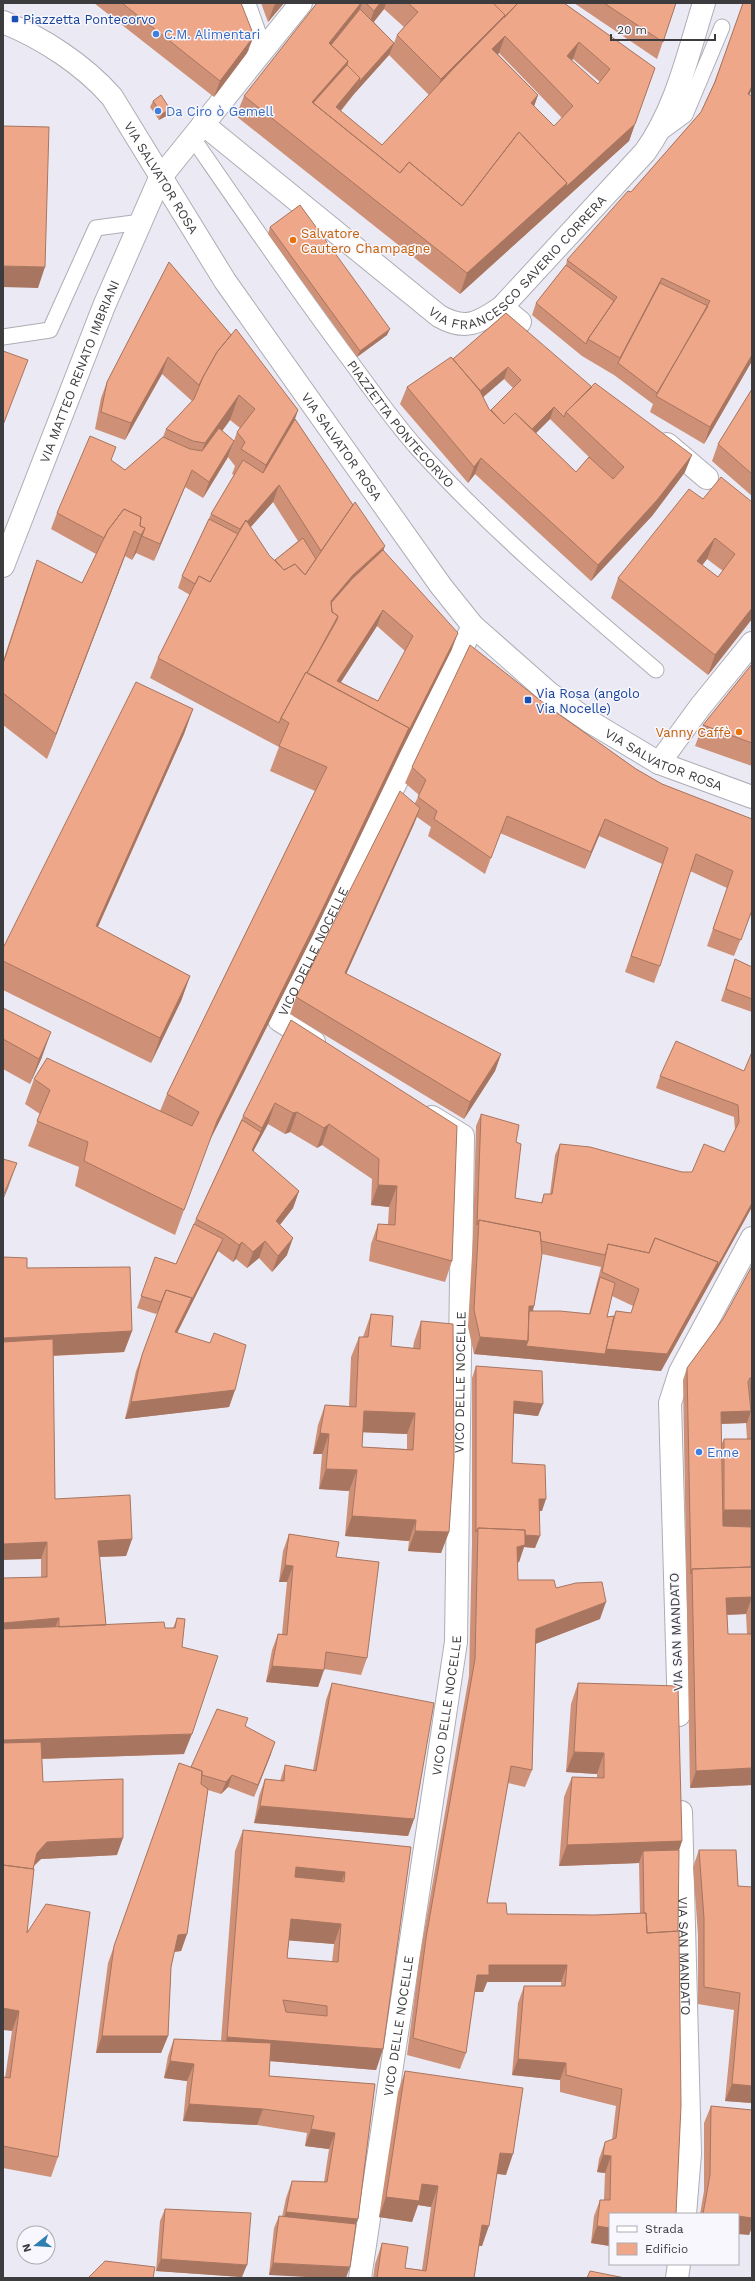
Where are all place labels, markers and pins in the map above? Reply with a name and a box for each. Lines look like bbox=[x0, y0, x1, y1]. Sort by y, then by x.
place label: Piazzetta Pontecorvo bbox=[23, 12, 156, 27]
marker: Piazzetta Pontecorvo bbox=[10, 14, 20, 24]
place label: C.M. Alimentari bbox=[164, 27, 260, 42]
marker: C.M. Alimentari bbox=[151, 29, 161, 39]
place label: Da Ciro ò Gemell bbox=[166, 104, 274, 119]
marker: Da Ciro ò Gemell bbox=[153, 106, 163, 116]
place label: Salvatore Cautero Champagne bbox=[301, 226, 430, 256]
marker: Salvatore Cautero Champagne bbox=[288, 235, 298, 245]
place label: Via Rosa (angolo Via Nocelle) bbox=[536, 686, 640, 716]
marker: Via Rosa (angolo Via Nocelle) bbox=[523, 695, 533, 705]
place label: Vanny Caffè bbox=[656, 725, 731, 740]
marker: Vanny Caffè bbox=[734, 727, 744, 737]
place label: Enne bbox=[707, 1445, 739, 1460]
marker: Enne bbox=[694, 1447, 704, 1457]

